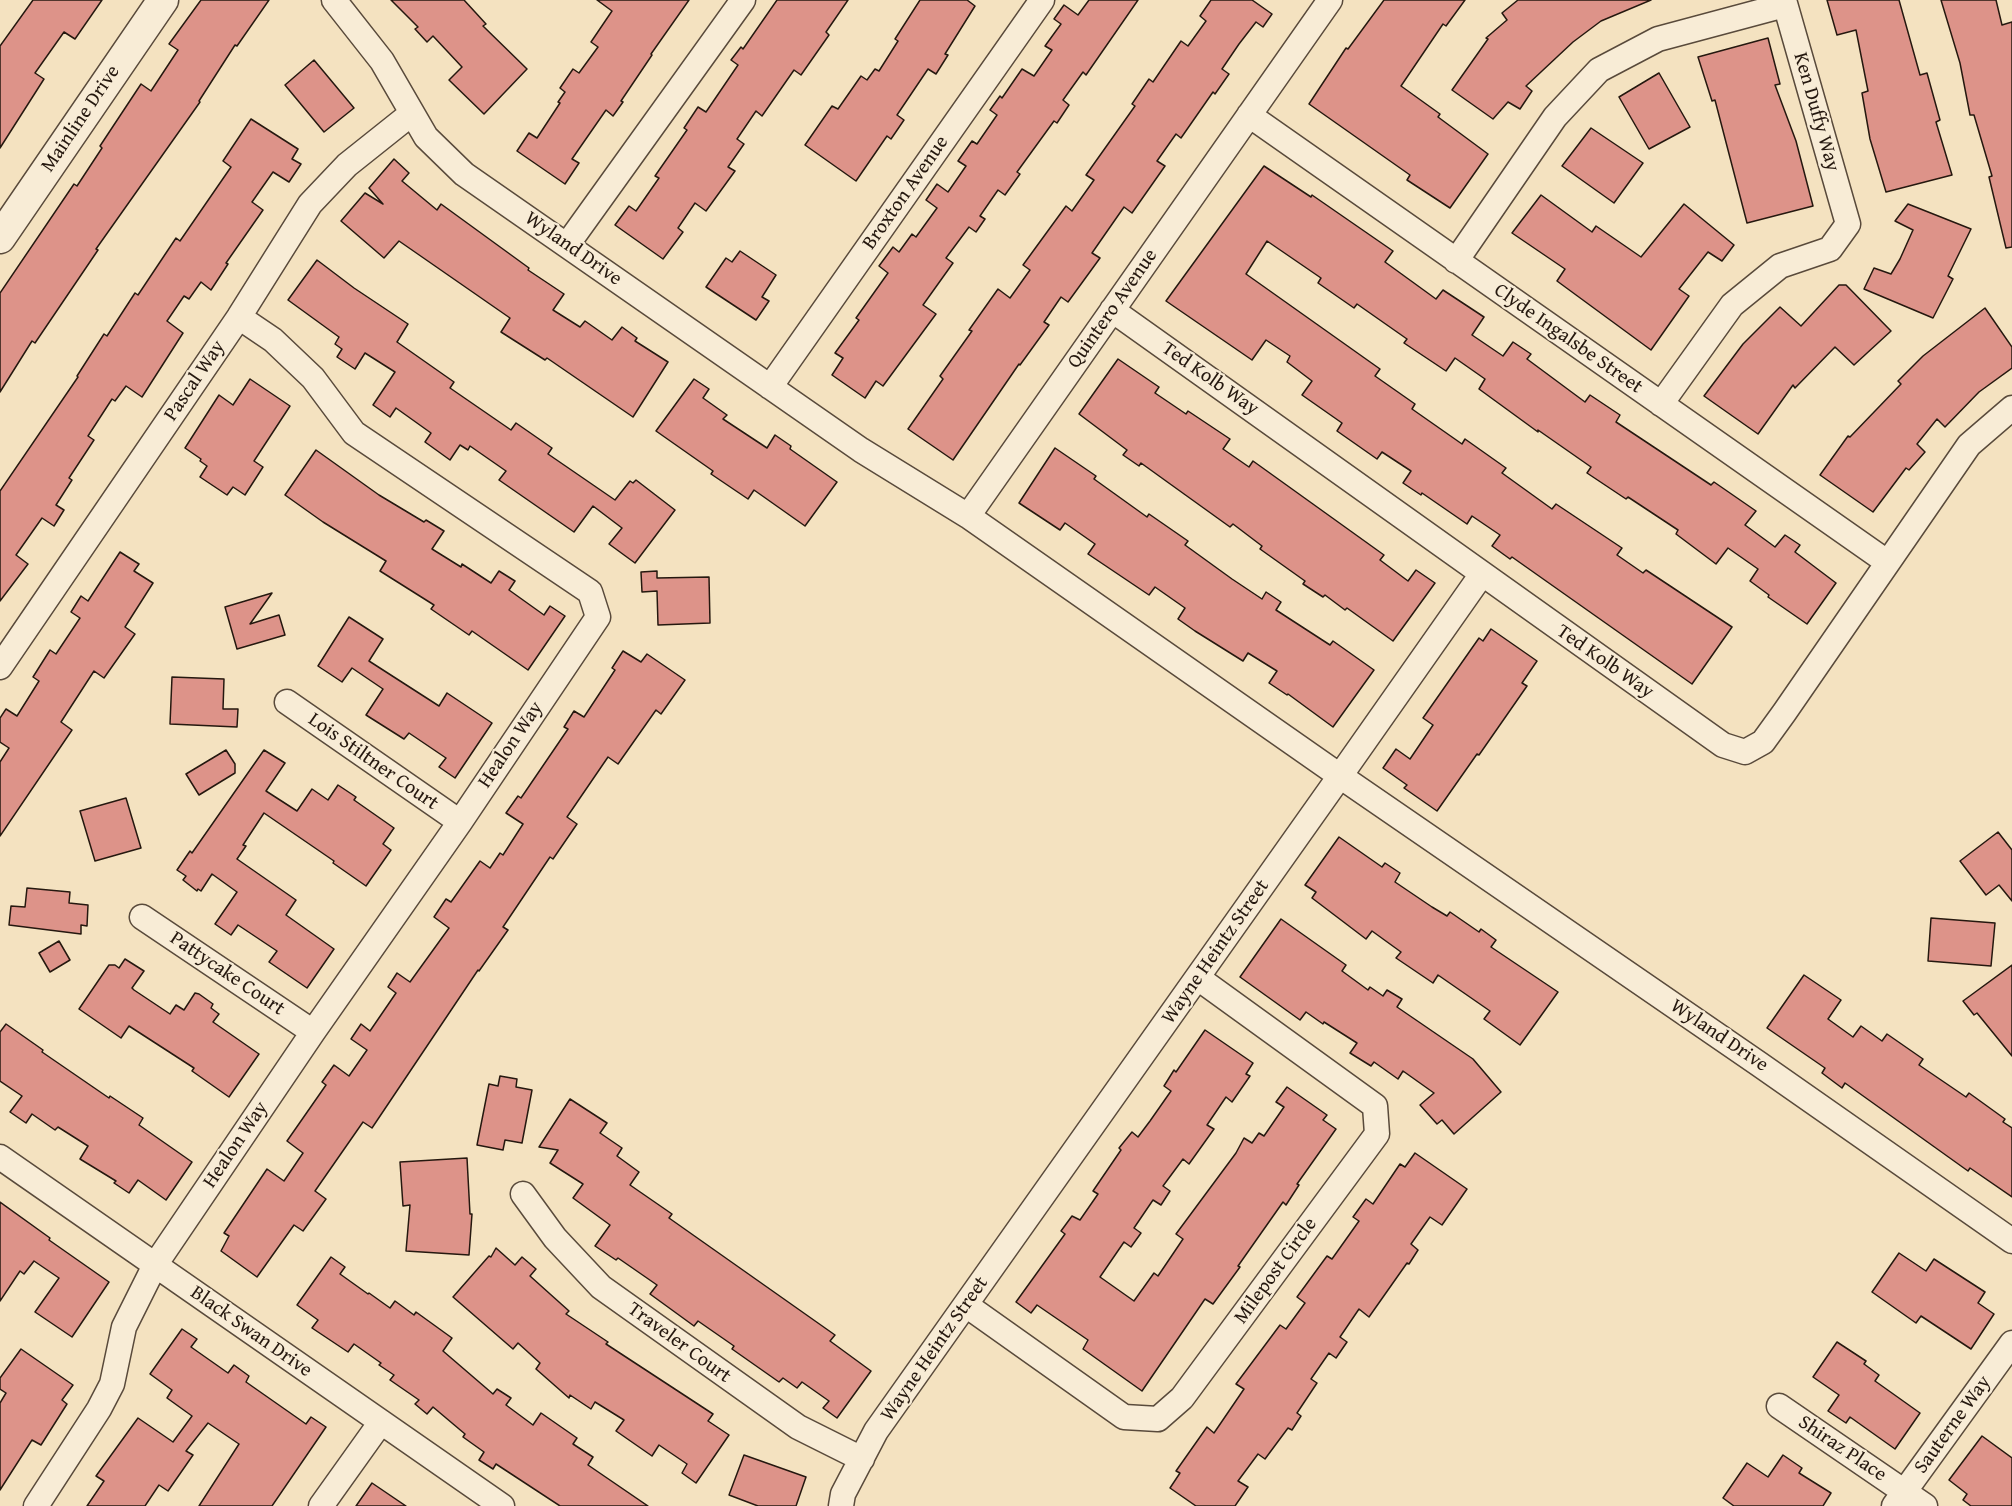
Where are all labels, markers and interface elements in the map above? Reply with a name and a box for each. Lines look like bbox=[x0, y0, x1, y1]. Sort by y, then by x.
street label: Ken Duffy Way bbox=[1788, 50, 1844, 174]
street label: Mainline Drive bbox=[36, 61, 126, 177]
street label: Broxton Avenue bbox=[858, 131, 954, 255]
street label: Wyland Drive bbox=[520, 207, 626, 291]
street label: Quintero Avenue bbox=[1063, 245, 1163, 373]
street label: Clyde Ingalsbe Street bbox=[1489, 279, 1647, 399]
street label: Pascal Way bbox=[159, 336, 231, 426]
street label: Ted Kolb Way bbox=[1157, 337, 1263, 421]
street label: Ted Kolb Way bbox=[1552, 620, 1658, 704]
street label: Healon Way bbox=[473, 697, 549, 793]
street label: Lois Stiltner Court bbox=[303, 708, 443, 816]
street label: Wayne Heintz Street bbox=[1157, 875, 1275, 1029]
street label: Pattycake Court bbox=[165, 927, 289, 1021]
street label: Wyland Drive bbox=[1665, 994, 1773, 1078]
street label: Healon Way bbox=[198, 1097, 274, 1193]
street label: Milepost Circle bbox=[1229, 1213, 1323, 1329]
street label: Wayne Heintz Street bbox=[876, 1272, 994, 1426]
street label: Black Swan Drive bbox=[185, 1281, 317, 1383]
street label: Traveler Court bbox=[623, 1297, 735, 1389]
street label: Sauterne Way bbox=[1909, 1371, 1997, 1479]
street label: Shiraz Place bbox=[1793, 1411, 1891, 1487]

